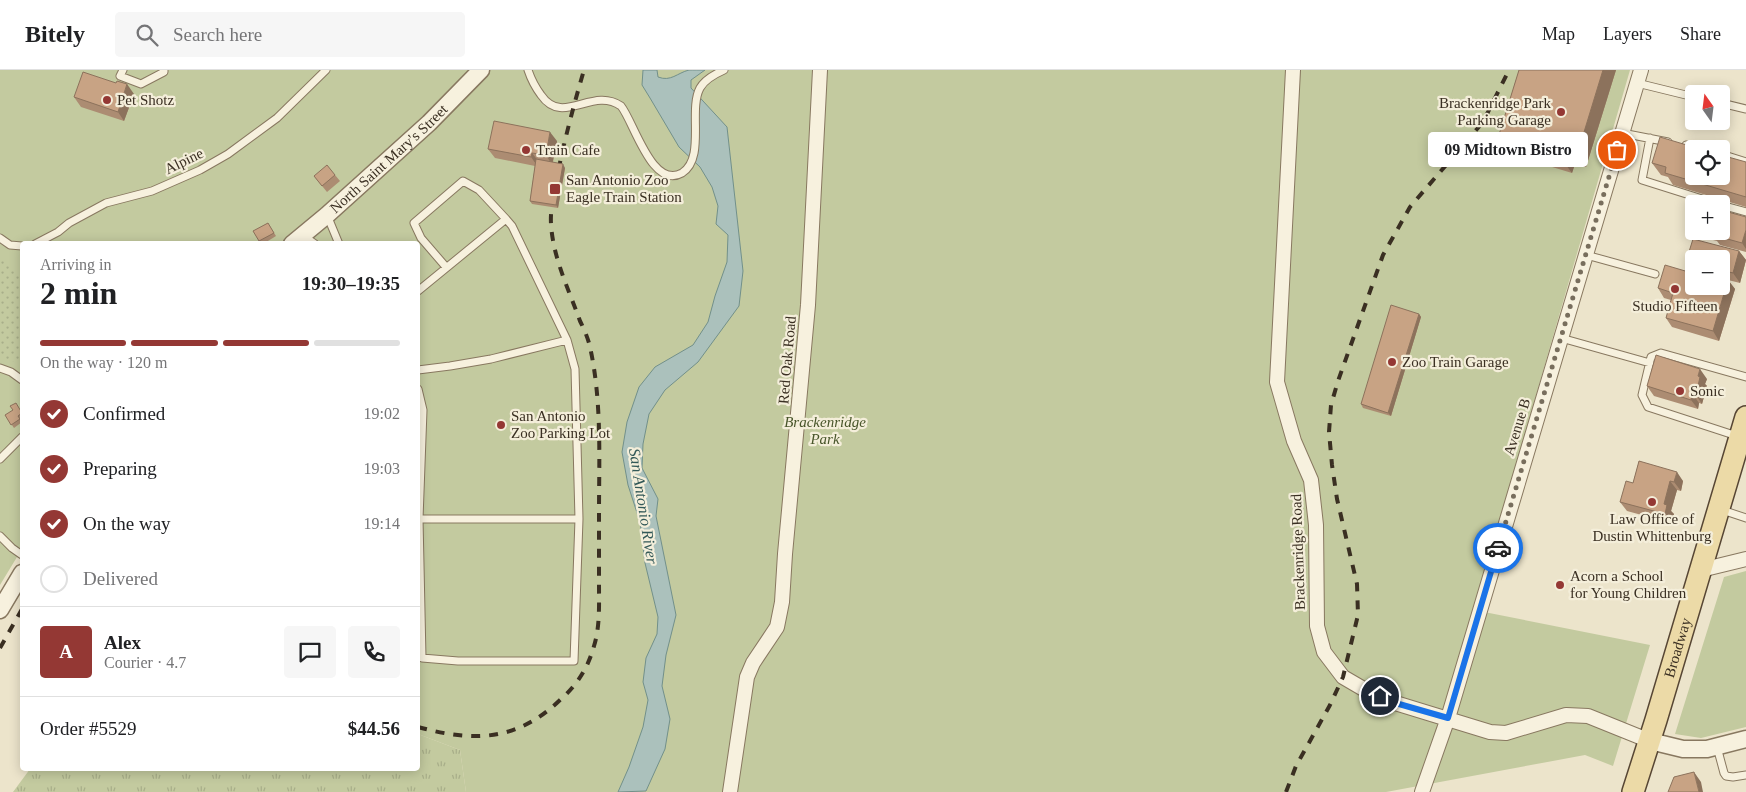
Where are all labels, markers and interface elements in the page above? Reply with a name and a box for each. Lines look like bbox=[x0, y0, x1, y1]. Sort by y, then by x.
search box bbox=[115, 12, 465, 57]
text: Bitely bbox=[25, 21, 85, 47]
icon: search bbox=[133, 21, 161, 49]
text: Search here bbox=[173, 24, 262, 45]
text: Map bbox=[1542, 24, 1575, 44]
text: Layers bbox=[1603, 24, 1652, 44]
text: Share bbox=[1680, 24, 1721, 44]
north arrow bbox=[1685, 85, 1730, 130]
map controls bbox=[1685, 85, 1730, 295]
place label: Pet Shotz bbox=[117, 92, 174, 108]
marker: Pet Shotz bbox=[101, 94, 113, 106]
place label: Brackenridge Park Parking Garage bbox=[1439, 95, 1551, 128]
street label: North Saint Mary's Street bbox=[327, 101, 451, 216]
marker: Brackenridge Park Parking Garage bbox=[1555, 106, 1567, 118]
pin bbox=[1596, 129, 1638, 171]
callout: 09 Midtown Bistro bbox=[1427, 132, 1587, 168]
icon: bag bbox=[1603, 136, 1631, 164]
button: locate bbox=[1685, 140, 1730, 185]
text: 09 Midtown Bistro bbox=[1444, 141, 1572, 158]
place label: Train Cafe bbox=[536, 142, 600, 158]
marker: Train Cafe bbox=[520, 144, 532, 156]
street label: Alpine bbox=[162, 145, 206, 177]
place label: San Antonio Zoo Eagle Train Station bbox=[566, 172, 682, 205]
marker: San Antonio Zoo Eagle Train Station bbox=[548, 182, 562, 196]
button: + bbox=[1685, 195, 1730, 240]
button: − bbox=[1685, 250, 1730, 295]
text: Arriving in bbox=[40, 256, 112, 273]
text: 19:30–19:35 bbox=[302, 273, 400, 294]
text: 2 min bbox=[40, 275, 117, 311]
marker: Studio Fifteen bbox=[1669, 283, 1681, 295]
place label: Studio Fifteen bbox=[1632, 298, 1718, 314]
street label: Red Oak Road bbox=[775, 315, 799, 405]
text: On the way · 120 m bbox=[40, 354, 168, 371]
place label: Zoo Train Garage bbox=[1402, 354, 1509, 370]
marker: Zoo Train Garage bbox=[1386, 356, 1398, 368]
place label: Sonic bbox=[1690, 383, 1725, 399]
marker: Sonic bbox=[1674, 385, 1686, 397]
street label: Avenue B bbox=[1501, 396, 1533, 458]
icon: check bbox=[40, 400, 68, 428]
text: Confirmed bbox=[83, 403, 165, 424]
text: 19:02 bbox=[364, 405, 400, 422]
place label: San Antonio Zoo Parking Lot bbox=[511, 408, 611, 441]
park label: Brackenridge Park bbox=[784, 414, 866, 447]
marker: San Antonio Zoo Parking Lot bbox=[495, 419, 507, 431]
water label: San Antonio River bbox=[626, 447, 661, 566]
icon: check bbox=[40, 455, 68, 483]
text: Preparing bbox=[83, 458, 157, 479]
text: 19:03 bbox=[364, 460, 400, 477]
street label: Brackenridge Road bbox=[1288, 493, 1308, 610]
marker: Law Office of Dustin Whittenburg bbox=[1646, 496, 1658, 508]
icon: check bbox=[40, 510, 68, 538]
place label: Law Office of Dustin Whittenburg bbox=[1592, 511, 1712, 544]
text: On the way bbox=[83, 513, 171, 534]
text: 19:14 bbox=[364, 515, 400, 532]
courier bbox=[1473, 523, 1523, 573]
icon: car bbox=[1484, 534, 1512, 562]
text: Delivered bbox=[83, 568, 158, 589]
place label: Acorn a School for Young Children bbox=[1570, 568, 1687, 601]
marker: Acorn a School for Young Children bbox=[1554, 579, 1566, 591]
street label: Broadway bbox=[1661, 615, 1694, 680]
button: chat bbox=[284, 626, 336, 678]
button: phone bbox=[348, 626, 400, 678]
text: Alex bbox=[104, 632, 141, 653]
text: A bbox=[59, 641, 73, 662]
text: Courier · 4.7 bbox=[104, 654, 186, 671]
pin bbox=[1359, 675, 1401, 717]
icon: home bbox=[1366, 682, 1394, 710]
text: Order #5529 bbox=[40, 718, 137, 739]
text: $44.56 bbox=[348, 718, 400, 739]

